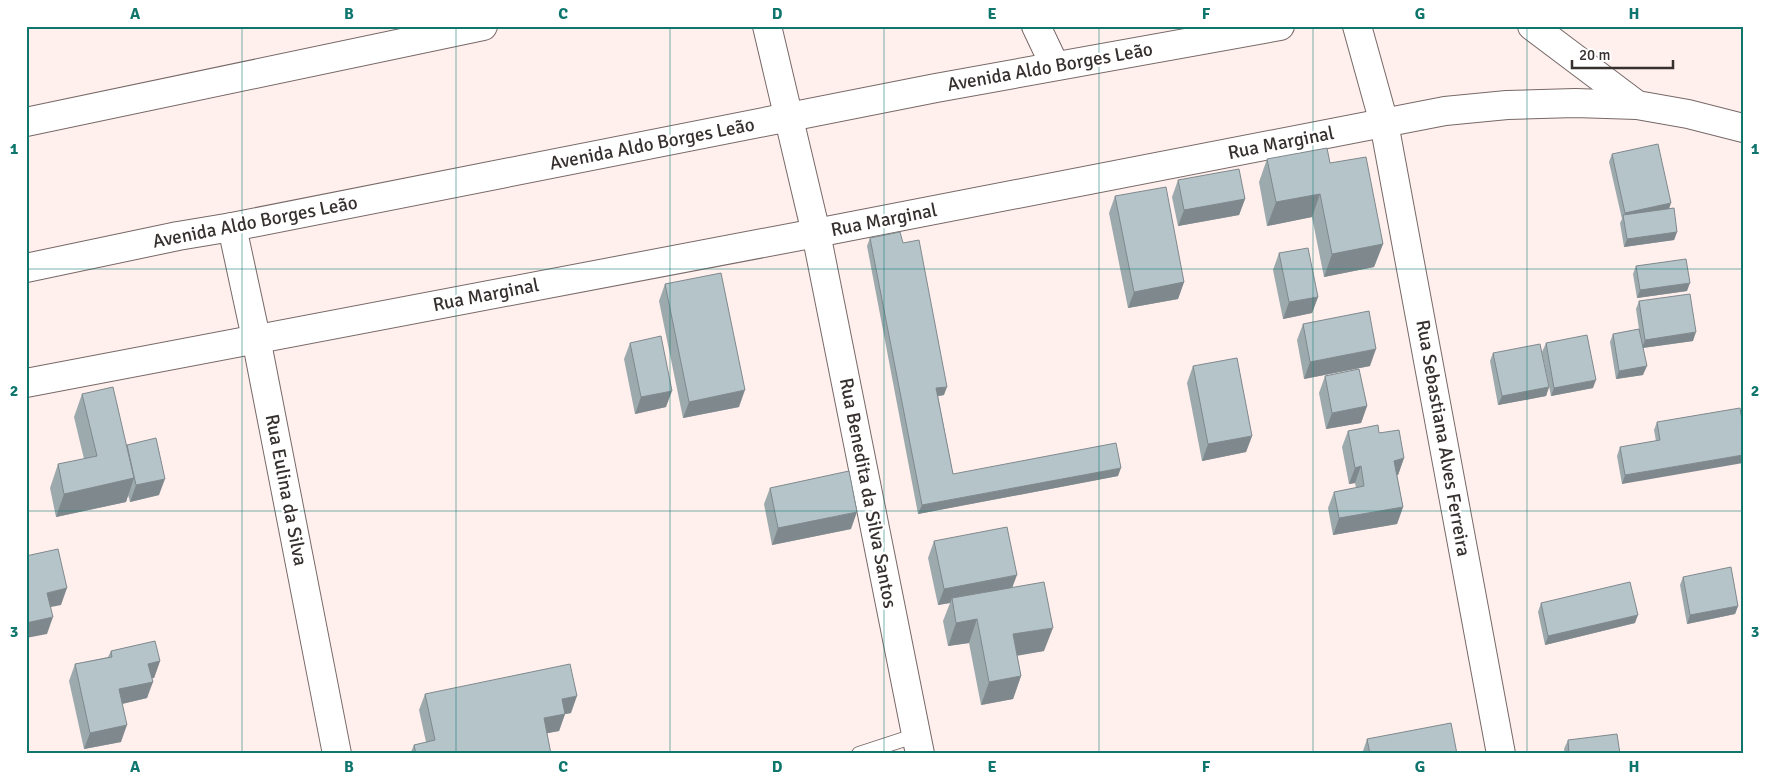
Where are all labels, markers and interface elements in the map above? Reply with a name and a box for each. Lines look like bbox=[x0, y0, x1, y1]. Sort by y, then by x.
text: A bbox=[130, 4, 141, 24]
text: B bbox=[344, 4, 354, 24]
text: C bbox=[558, 4, 568, 24]
text: D bbox=[772, 4, 783, 24]
text: E bbox=[987, 4, 997, 24]
text: F bbox=[1202, 4, 1211, 24]
text: G bbox=[1415, 4, 1425, 24]
text: H bbox=[1629, 4, 1639, 24]
street label: Avenida Aldo Borges Leão bbox=[945, 37, 1155, 97]
scale bar bbox=[1572, 38, 1673, 70]
text: 20 m bbox=[1579, 46, 1610, 64]
street label: Avenida Aldo Borges Leão bbox=[548, 112, 757, 176]
street label: Rua Marginal bbox=[1226, 121, 1336, 165]
text: 1 bbox=[10, 139, 19, 159]
text: 1 bbox=[1751, 139, 1760, 159]
street label: Avenida Aldo Borges Leão bbox=[151, 190, 360, 254]
street label: Rua Marginal bbox=[829, 198, 939, 242]
street label: Rua Marginal bbox=[431, 273, 541, 317]
street label: Rua Sebastiana Alves Ferreira bbox=[1410, 318, 1476, 558]
street label: Rua Benedita da Silva Santos bbox=[834, 376, 902, 610]
text: 2 bbox=[10, 381, 18, 401]
text: 2 bbox=[1751, 381, 1759, 401]
street label: Rua Eulina da Silva bbox=[260, 412, 312, 568]
text: 3 bbox=[10, 622, 18, 642]
text: 3 bbox=[1751, 622, 1759, 642]
text: A bbox=[130, 757, 141, 777]
text: B bbox=[344, 757, 354, 777]
text: C bbox=[558, 757, 568, 777]
text: D bbox=[772, 757, 783, 777]
text: E bbox=[987, 757, 997, 777]
text: F bbox=[1202, 757, 1211, 777]
text: G bbox=[1415, 757, 1425, 777]
text: H bbox=[1629, 757, 1639, 777]

